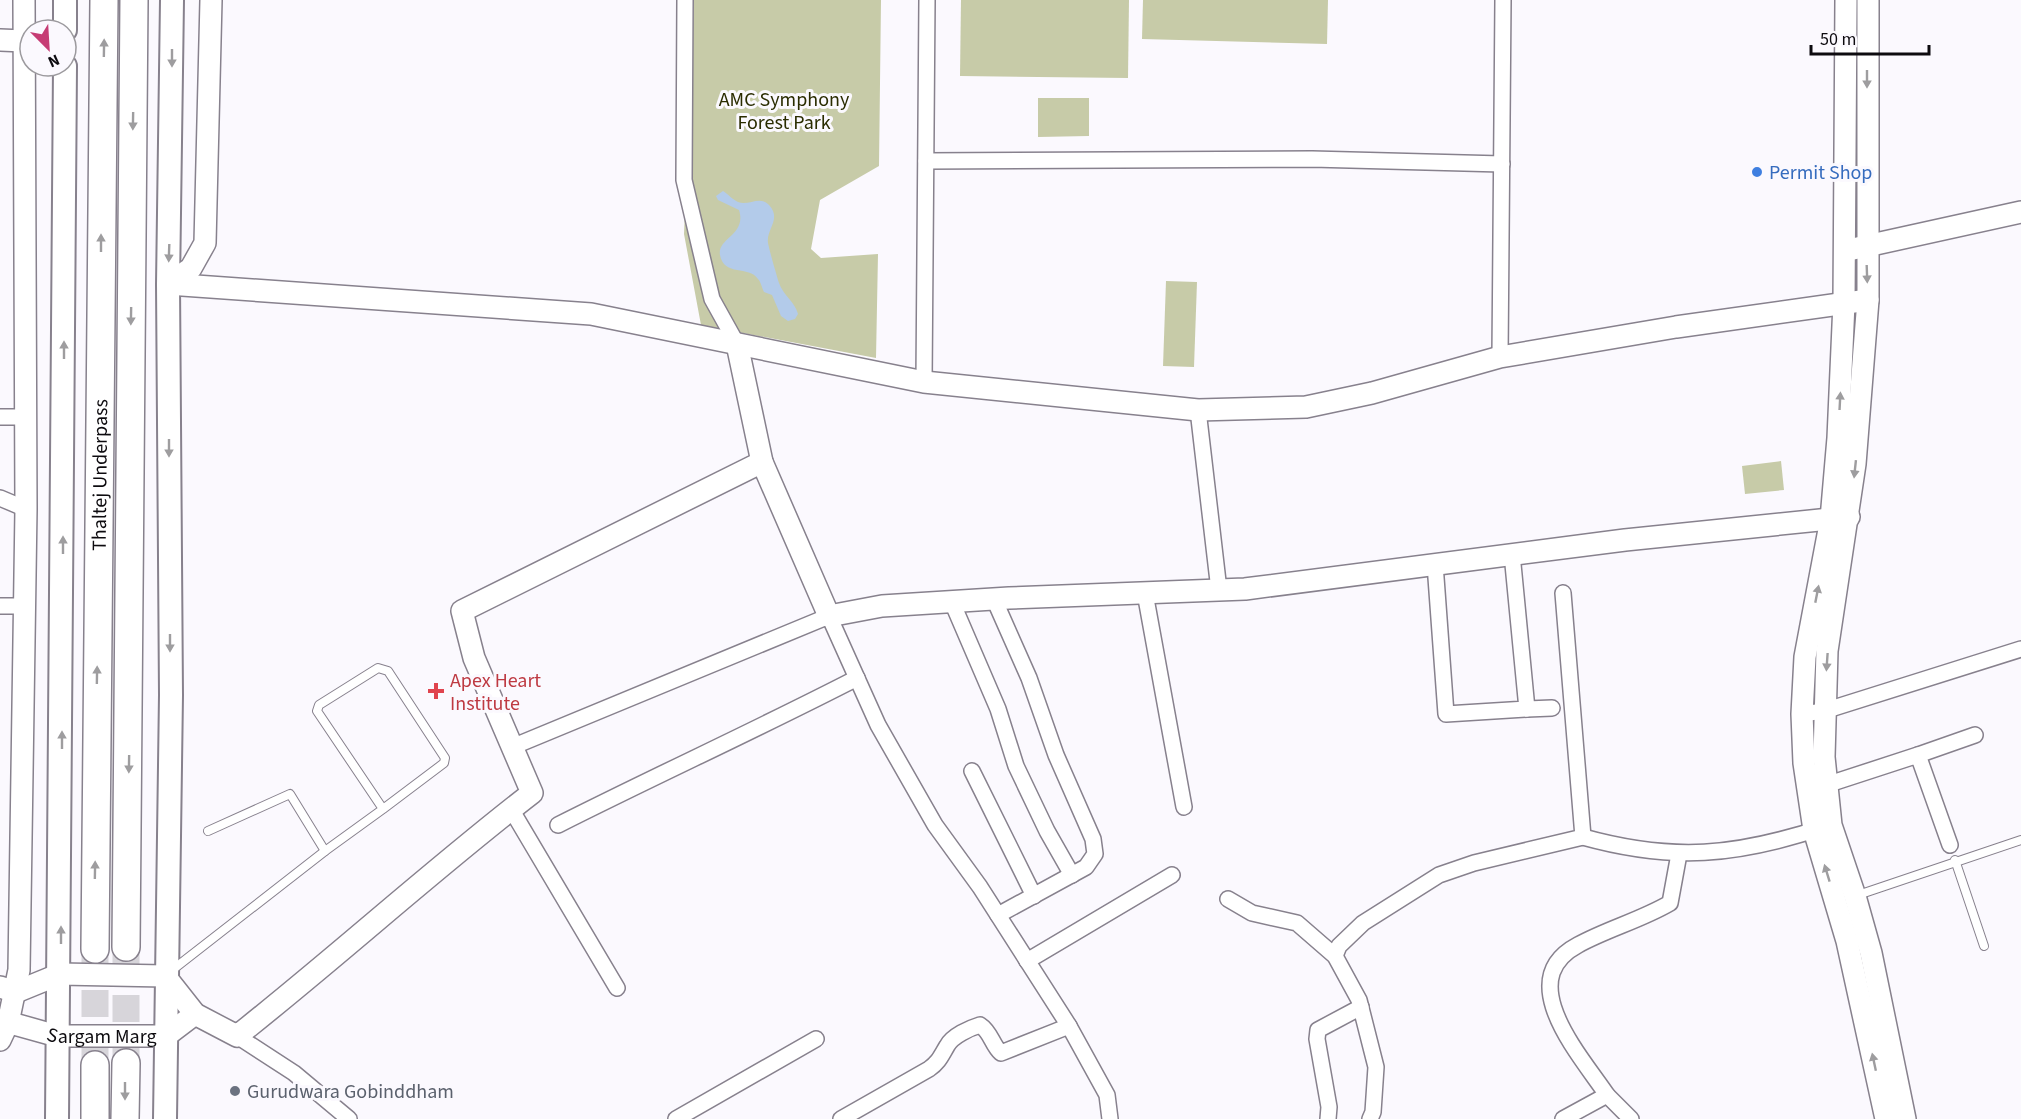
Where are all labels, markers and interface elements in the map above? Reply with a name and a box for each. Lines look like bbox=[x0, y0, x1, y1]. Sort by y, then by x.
north arrow bbox=[18, 18, 78, 78]
scale bar bbox=[1811, 18, 1930, 56]
text: 50 m bbox=[1820, 27, 1856, 52]
one-way arrow bbox=[99, 39, 108, 58]
text: N bbox=[44, 49, 63, 73]
one-way arrow bbox=[167, 49, 177, 68]
one-way arrow bbox=[1863, 70, 1872, 89]
park label: AMC Symphony Forest Park bbox=[719, 86, 850, 137]
one-way arrow bbox=[128, 112, 138, 131]
place label: Permit Shop bbox=[1769, 159, 1872, 187]
marker: Permit Shop bbox=[1750, 165, 1764, 179]
one-way arrow bbox=[96, 234, 106, 253]
one-way arrow bbox=[164, 244, 174, 263]
one-way arrow bbox=[1862, 265, 1872, 284]
one-way arrow bbox=[126, 307, 136, 326]
one-way arrow bbox=[59, 340, 69, 359]
one-way arrow bbox=[1835, 391, 1844, 410]
street label: Thaltej Underpass bbox=[86, 399, 115, 551]
one-way arrow bbox=[164, 439, 174, 458]
one-way arrow bbox=[1850, 460, 1860, 479]
one-way arrow bbox=[58, 535, 68, 554]
one-way arrow bbox=[1813, 584, 1822, 603]
one-way arrow bbox=[165, 634, 175, 653]
one-way arrow bbox=[1822, 652, 1831, 671]
one-way arrow bbox=[93, 665, 102, 684]
place label: Apex Heart Institute bbox=[450, 667, 541, 718]
marker: Apex Heart Institute bbox=[427, 682, 445, 700]
one-way arrow bbox=[57, 730, 67, 749]
one-way arrow bbox=[124, 755, 133, 774]
one-way arrow bbox=[91, 860, 100, 879]
one-way arrow bbox=[1822, 864, 1831, 882]
one-way arrow bbox=[56, 925, 66, 944]
street label: Sargam Marg bbox=[43, 1021, 157, 1051]
one-way arrow bbox=[1869, 1052, 1878, 1071]
place label: Gurudwara Gobinddham bbox=[247, 1078, 454, 1106]
one-way arrow bbox=[120, 1081, 130, 1100]
marker: Gurudwara Gobinddham bbox=[228, 1084, 242, 1098]

